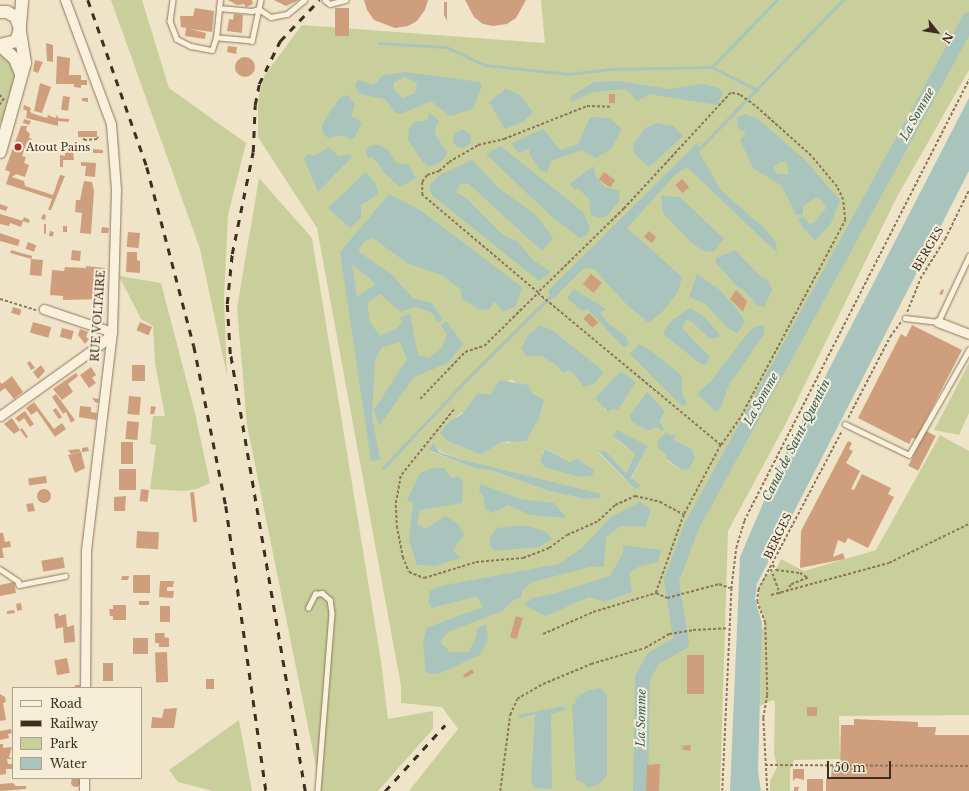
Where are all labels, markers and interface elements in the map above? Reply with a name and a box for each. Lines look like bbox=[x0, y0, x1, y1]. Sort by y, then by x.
north arrow bbox=[917, 12, 957, 52]
text: N bbox=[939, 30, 956, 46]
water label: La Somme bbox=[897, 85, 937, 143]
place label: Atout Pains bbox=[26, 140, 90, 154]
marker: Atout Pains bbox=[13, 142, 23, 152]
street label: BERGES bbox=[910, 224, 946, 274]
street label: RUE VOLTAIRE bbox=[88, 270, 108, 362]
water label: La Somme bbox=[741, 370, 781, 428]
water label: Canal de Saint-Quentin bbox=[759, 377, 833, 503]
street label: BERGES bbox=[761, 511, 795, 561]
legend bbox=[12, 687, 142, 779]
water label: La Somme bbox=[633, 689, 649, 747]
text: Road bbox=[50, 696, 82, 711]
text: Railway bbox=[50, 716, 98, 731]
text: Park bbox=[50, 736, 78, 751]
scale bar bbox=[829, 753, 893, 779]
text: Water bbox=[50, 756, 87, 771]
text: 50 m bbox=[834, 760, 866, 775]

